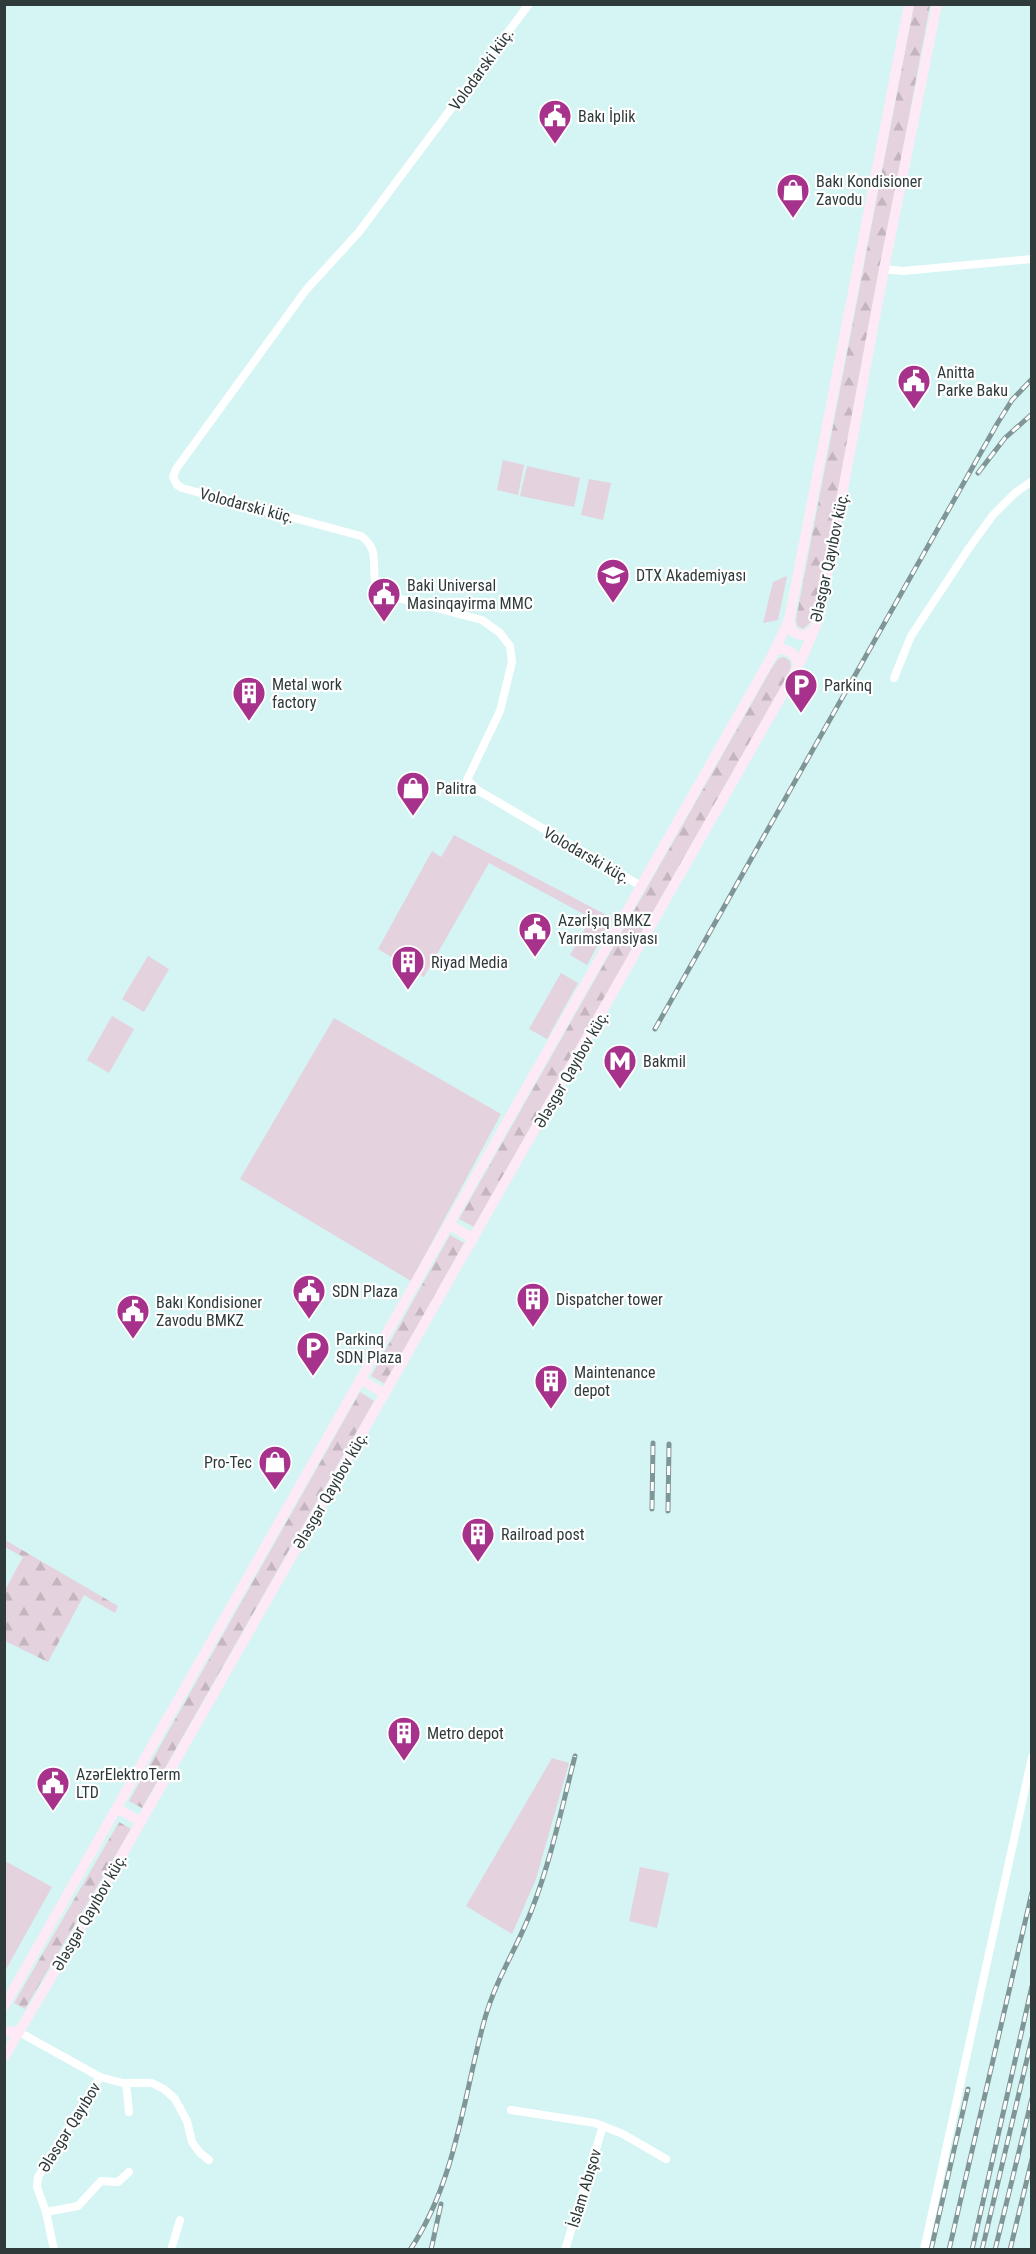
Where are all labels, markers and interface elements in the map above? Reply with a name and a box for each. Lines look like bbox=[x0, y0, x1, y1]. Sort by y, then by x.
street label: Volodarski küç. bbox=[445, 24, 518, 114]
public building icon: Bakı İplik bbox=[537, 98, 573, 145]
place label: Bakı İplik bbox=[578, 107, 636, 126]
shop icon: Bakı Kondisioner Zavodu bbox=[775, 172, 811, 219]
place label: Bakı Kondisioner Zavodu bbox=[816, 172, 922, 209]
public building icon: Anitta Parke Baku bbox=[896, 363, 932, 410]
place label: Anitta Parke Baku bbox=[937, 363, 1008, 400]
street label: Volodarski küç. bbox=[197, 484, 296, 527]
street label: Ələsgər Qayıbov küç. bbox=[806, 490, 853, 624]
school or university icon: DTX Akademiyası bbox=[595, 557, 631, 604]
place label: DTX Akademiyası bbox=[636, 566, 746, 585]
public building icon: Baki Universal Masinqayirma MMC bbox=[366, 576, 402, 623]
place label: Baki Universal Masinqayirma MMC bbox=[407, 576, 533, 613]
parking icon: Parkinq bbox=[783, 667, 819, 714]
building icon: Metal work factory bbox=[231, 675, 267, 722]
place label: Metal work factory bbox=[272, 675, 343, 712]
place label: Parkinq bbox=[824, 676, 872, 695]
shop icon: Palitra bbox=[395, 770, 431, 817]
place label: Palitra bbox=[436, 779, 477, 798]
street label: Volodarski küç. bbox=[540, 823, 634, 888]
public building icon: Azərİşıq BMKZ Yarımstansiyası bbox=[517, 911, 553, 958]
place label: Azərİşıq BMKZ Yarımstansiyası bbox=[558, 911, 658, 948]
building icon: Riyad Media bbox=[390, 944, 426, 991]
place label: Riyad Media bbox=[431, 953, 508, 972]
street label: Ələsgər Qayıbov küç. bbox=[530, 1007, 613, 1131]
metro station icon: Bakmil bbox=[602, 1043, 638, 1090]
place label: Bakmil bbox=[643, 1052, 686, 1071]
public building icon: SDN Plaza bbox=[291, 1273, 327, 1320]
building icon: Dispatcher tower bbox=[515, 1281, 551, 1328]
place label: SDN Plaza bbox=[332, 1282, 398, 1301]
place label: Dispatcher tower bbox=[556, 1290, 663, 1309]
public building icon: Bakı Kondisioner Zavodu BMKZ bbox=[115, 1293, 151, 1340]
place label: Bakı Kondisioner Zavodu BMKZ bbox=[156, 1293, 262, 1330]
parking icon: Parkinq SDN Plaza bbox=[295, 1330, 331, 1377]
place label: Parkinq SDN Plaza bbox=[336, 1330, 402, 1367]
building icon: Maintenance depot bbox=[533, 1363, 569, 1410]
place label: Maintenance depot bbox=[574, 1363, 655, 1400]
street label: Ələsgər Qayıbov küç. bbox=[289, 1428, 372, 1552]
shop icon: Pro-Tec bbox=[257, 1444, 293, 1491]
place label: Pro-Tec bbox=[204, 1453, 252, 1472]
building icon: Railroad post bbox=[460, 1516, 496, 1563]
place label: Railroad post bbox=[501, 1525, 585, 1544]
building icon: Metro depot bbox=[386, 1715, 422, 1762]
place label: Metro depot bbox=[427, 1724, 504, 1743]
public building icon: AzərElektroTerm LTD bbox=[35, 1765, 71, 1812]
place label: AzərElektroTerm LTD bbox=[76, 1765, 180, 1802]
street label: Ələsgər Qayıbov küç. bbox=[48, 1850, 131, 1974]
street label: Ələsgər Qayıbov bbox=[34, 2079, 105, 2176]
street label: İslam Abışov bbox=[564, 2146, 605, 2230]

